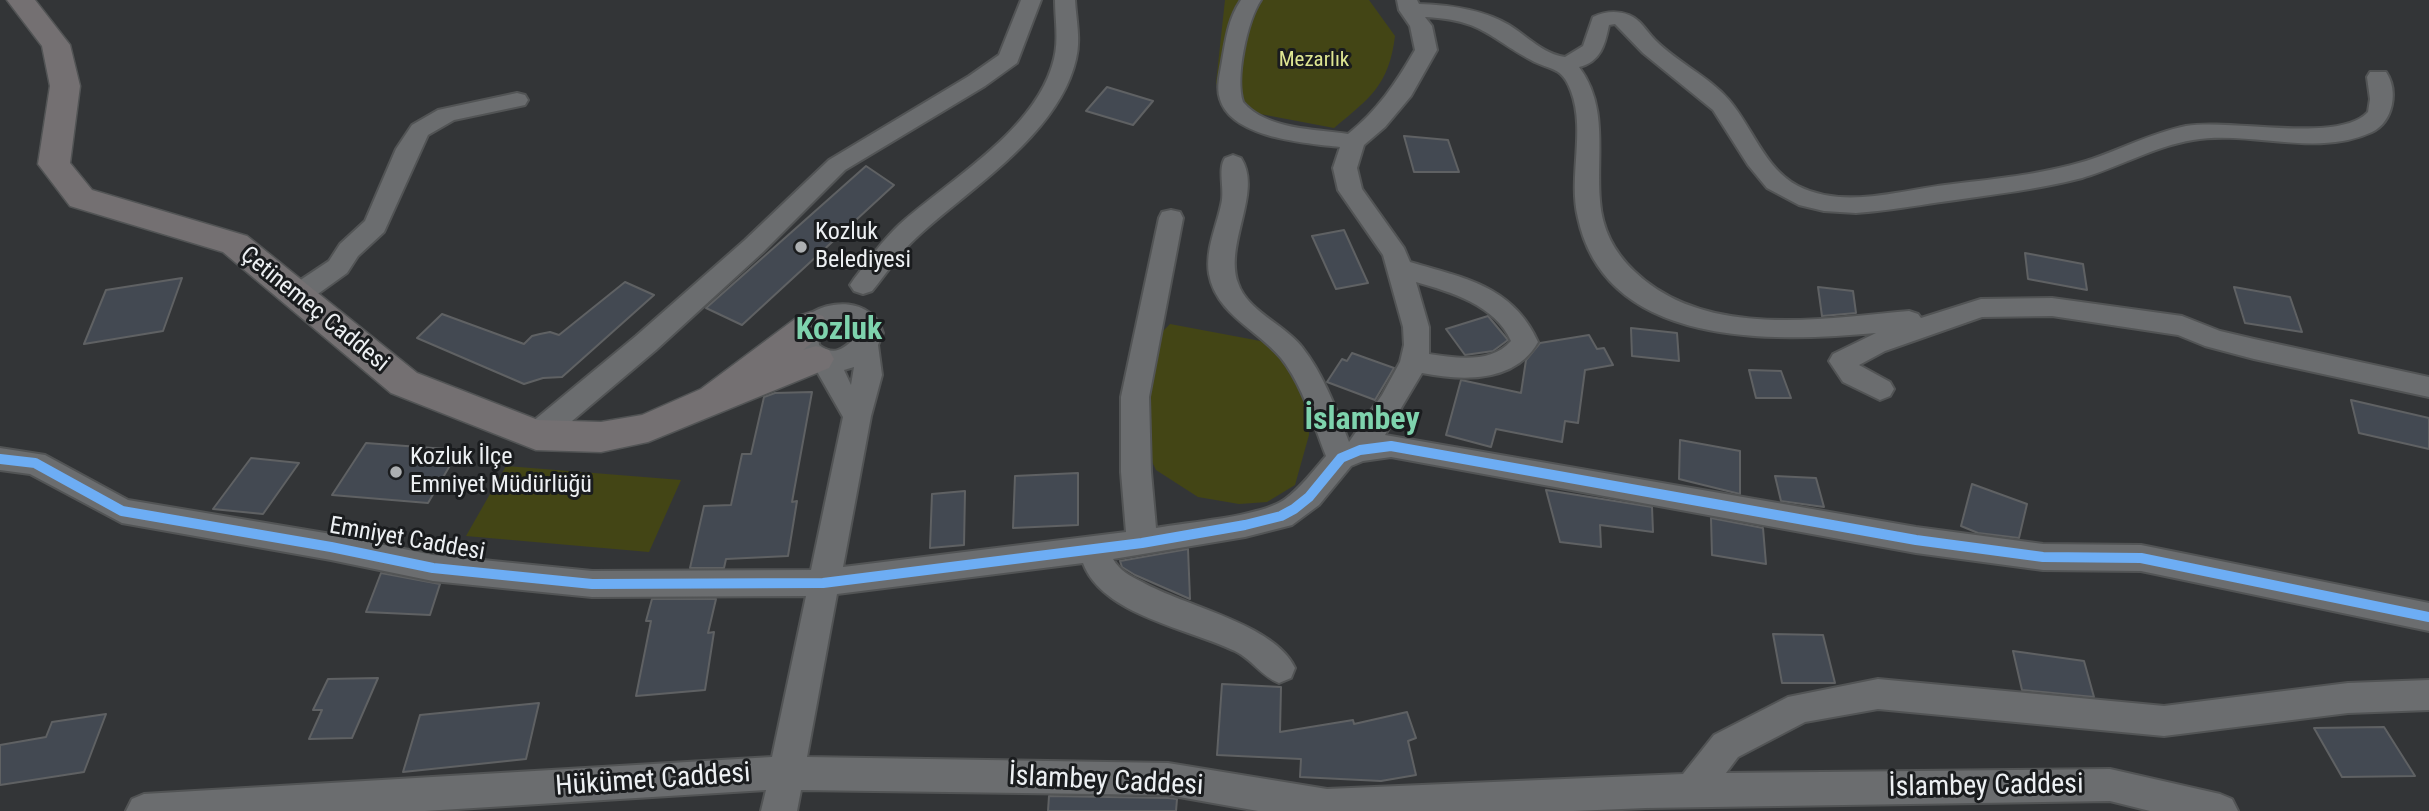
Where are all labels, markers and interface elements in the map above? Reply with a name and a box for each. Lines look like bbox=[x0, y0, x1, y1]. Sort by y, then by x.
park label: Mezarlık bbox=[1279, 48, 1349, 74]
place label: Kozluk Belediyesi bbox=[815, 219, 911, 275]
marker: Kozluk Belediyesi bbox=[793, 239, 809, 255]
street label: Çetinemeç Caddesi bbox=[234, 241, 394, 379]
district label: Kozluk bbox=[796, 312, 882, 350]
district label: İslambey bbox=[1304, 402, 1420, 440]
place label: Kozluk İlçe Emniyet Müdürlüğü bbox=[410, 444, 592, 500]
marker: Kozluk İlçe Emniyet Müdürlüğü bbox=[388, 464, 404, 480]
street label: Emniyet Caddesi bbox=[327, 512, 487, 568]
street label: Hükümet Caddesi bbox=[554, 757, 752, 805]
street label: İslambey Caddesi bbox=[1008, 760, 1204, 804]
street label: İslambey Caddesi bbox=[1888, 769, 2084, 805]

